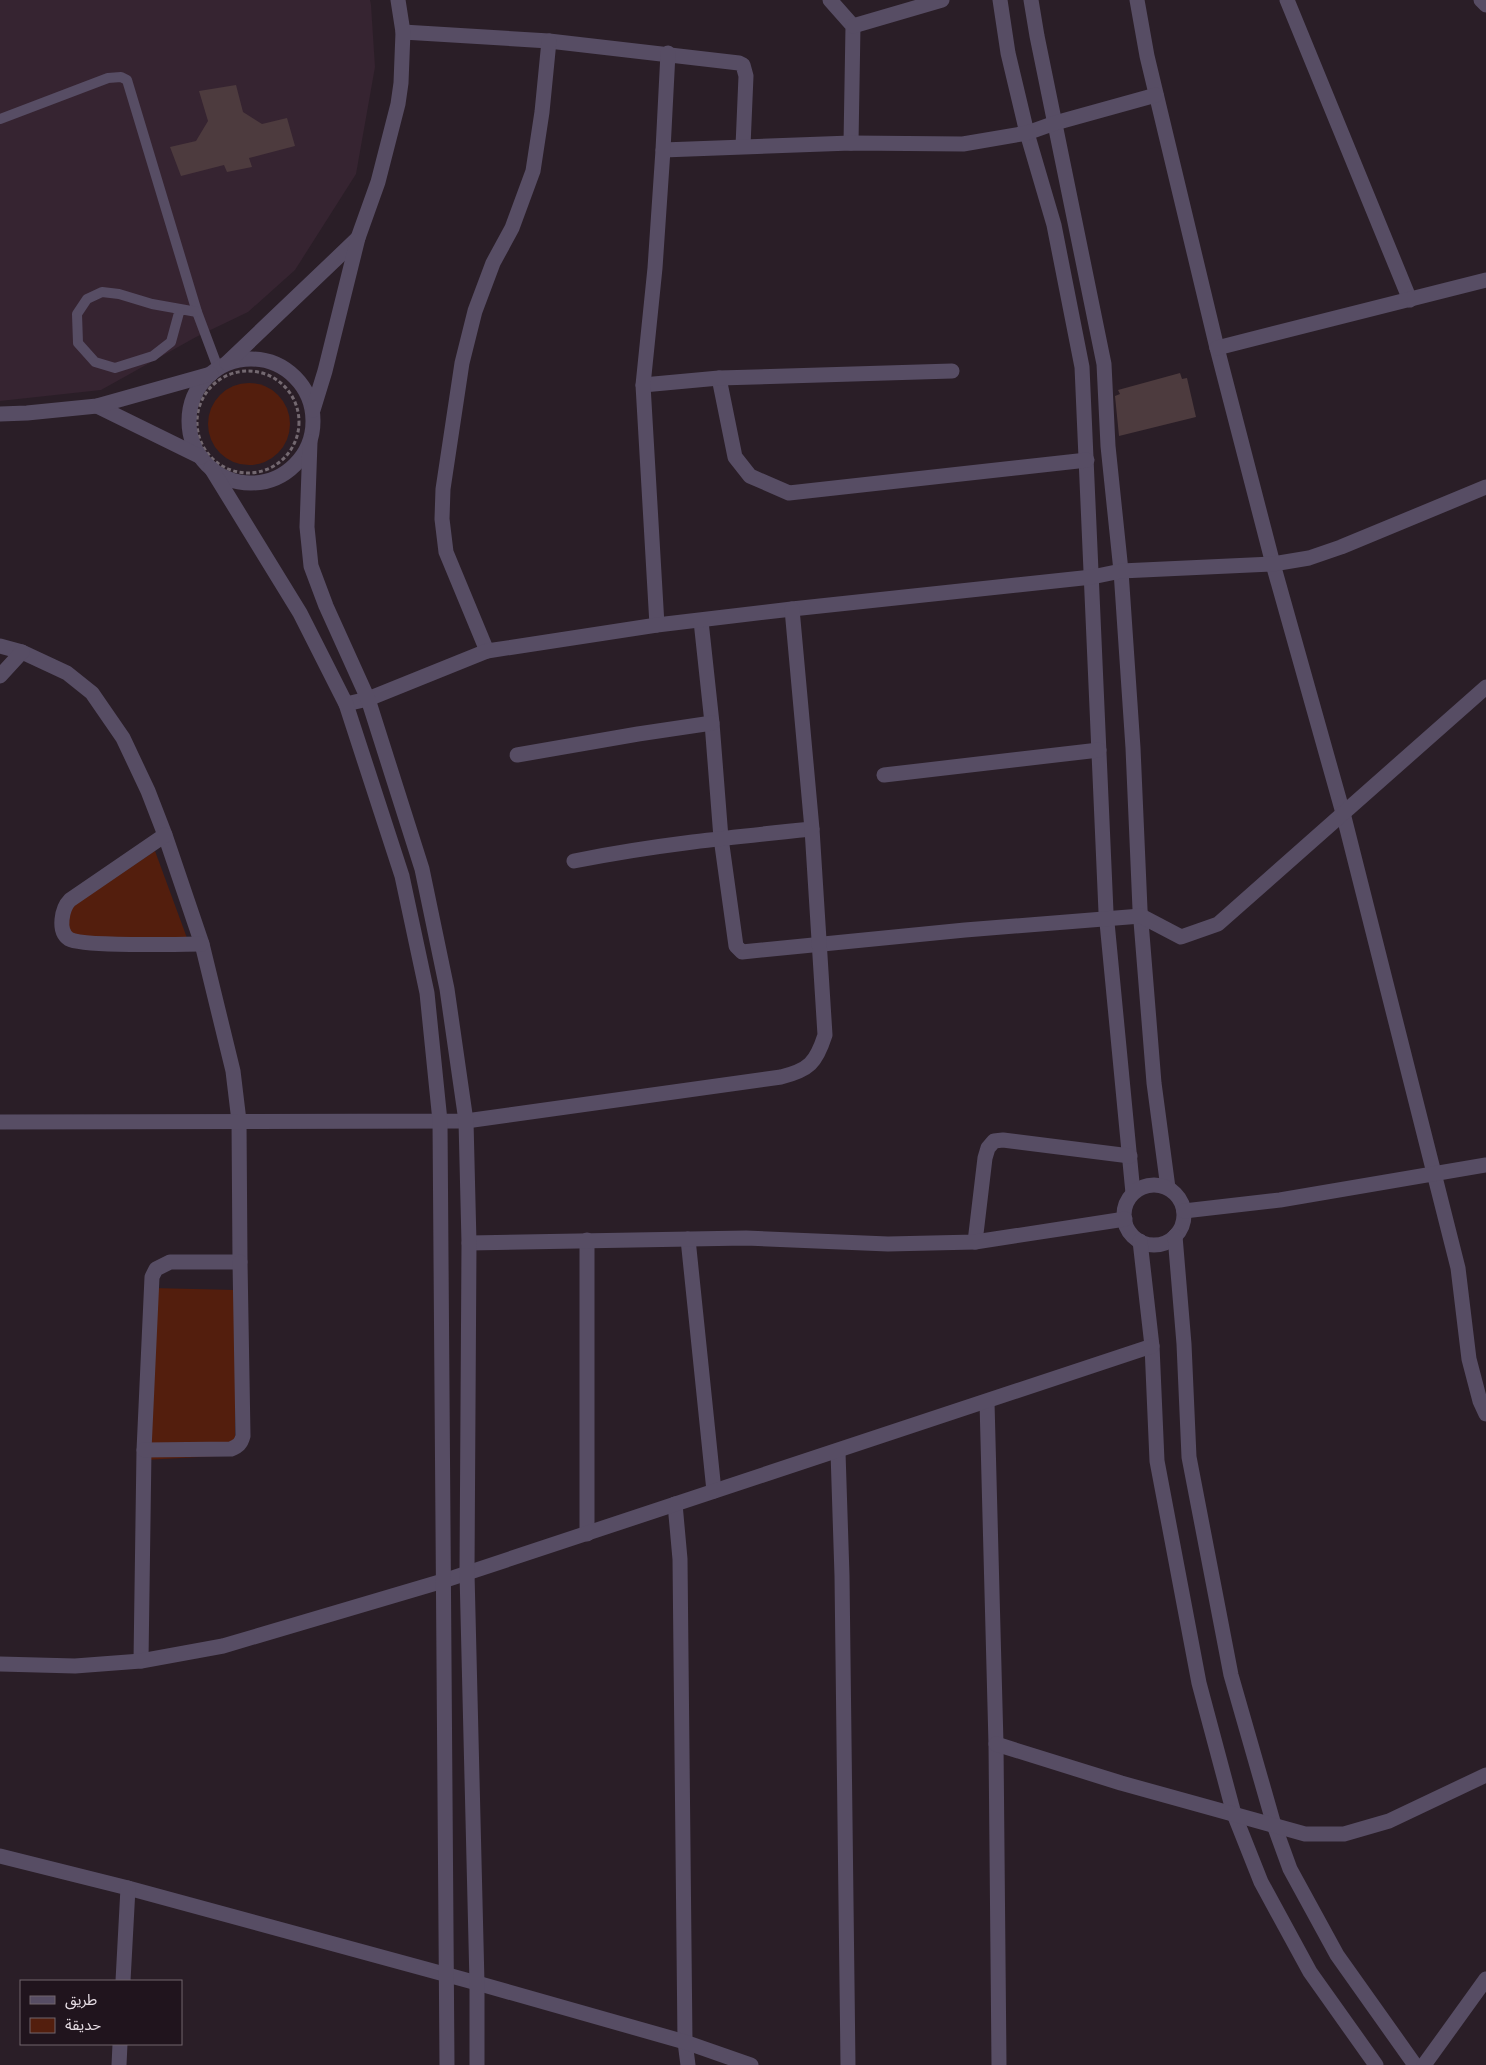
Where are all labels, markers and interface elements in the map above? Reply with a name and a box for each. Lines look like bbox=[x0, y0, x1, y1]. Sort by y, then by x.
legend bbox=[20, 1980, 182, 2045]
text: طريق bbox=[65, 1990, 97, 2010]
text: حديقة bbox=[65, 2015, 101, 2034]

